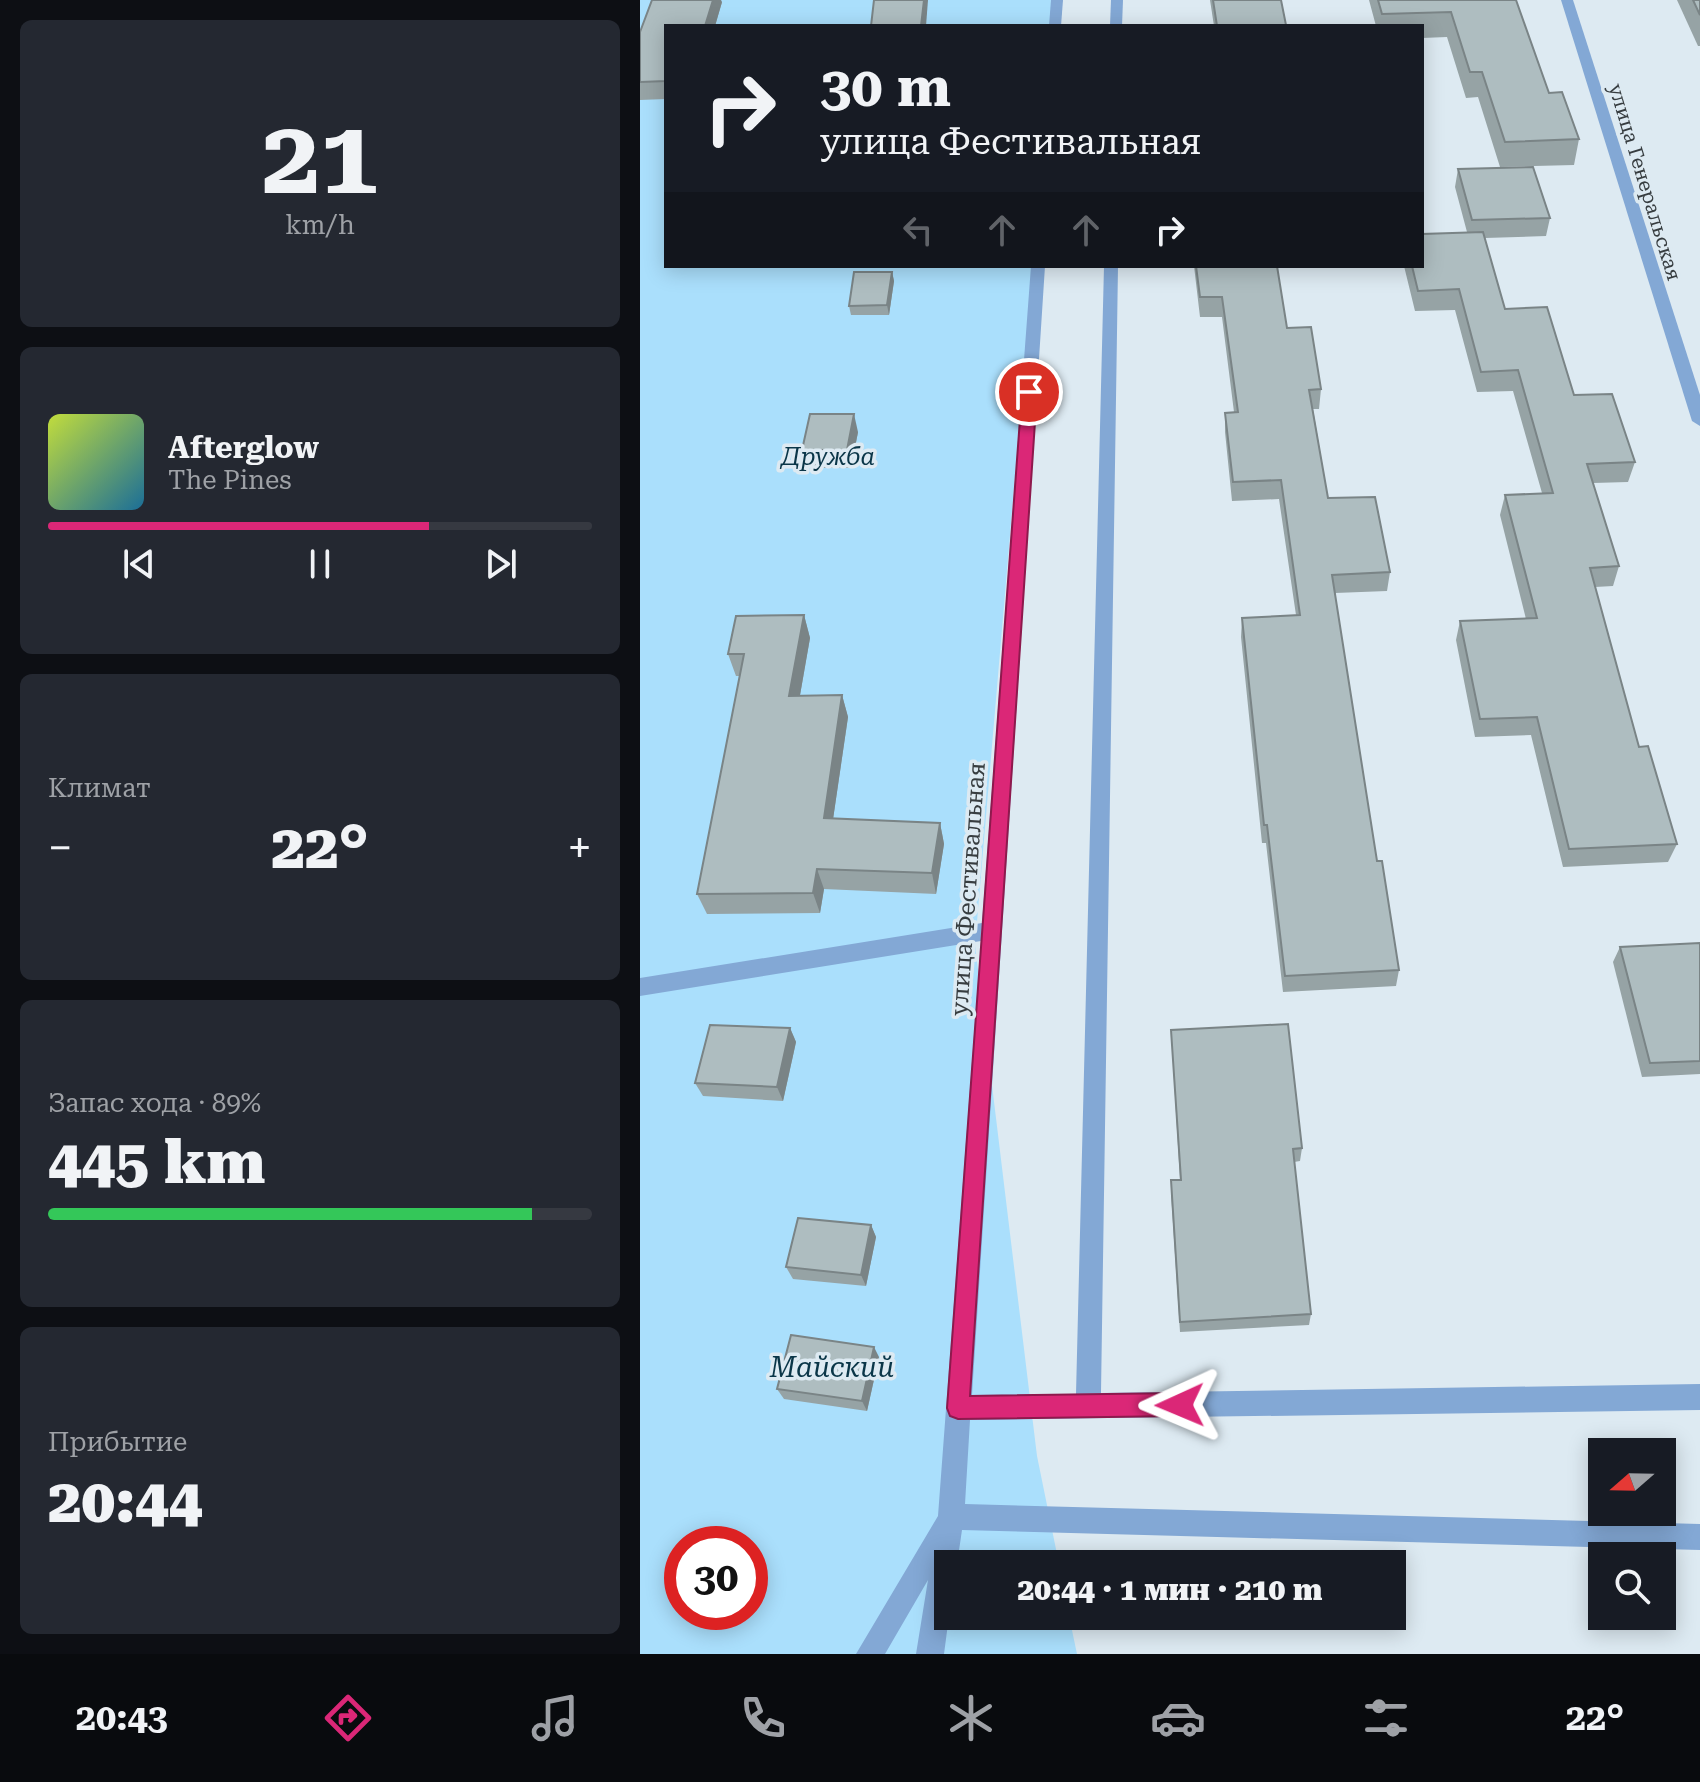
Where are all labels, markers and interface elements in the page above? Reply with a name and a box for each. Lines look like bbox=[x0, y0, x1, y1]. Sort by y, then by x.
text: 30 m bbox=[820, 54, 951, 120]
icon: right bbox=[688, 56, 792, 160]
street label: улица Генеральская bbox=[1604, 81, 1686, 283]
text: 21 bbox=[262, 97, 378, 218]
text: улица Фестивальная bbox=[820, 121, 1201, 163]
icon: left bbox=[896, 208, 940, 252]
icon: ahead bbox=[980, 208, 1024, 252]
icon: ahead bbox=[1064, 208, 1108, 252]
icon: right bbox=[1148, 208, 1192, 252]
text: km/h bbox=[285, 210, 355, 240]
pin bbox=[995, 358, 1063, 426]
icon: arrive bbox=[1007, 370, 1051, 414]
text: Afterglow bbox=[168, 430, 319, 465]
park label: Дружба bbox=[779, 443, 875, 471]
text: The Pines bbox=[168, 465, 292, 495]
icon: previous bbox=[117, 542, 161, 586]
icon: pause bbox=[298, 542, 342, 586]
icon: next bbox=[479, 542, 523, 586]
street label: улица Фестивальная bbox=[945, 761, 991, 1017]
text: Климат bbox=[48, 773, 151, 803]
text: 22° bbox=[271, 812, 369, 883]
text: − bbox=[48, 822, 73, 874]
text: + bbox=[567, 822, 592, 874]
text: Запас хода · 89% bbox=[48, 1088, 261, 1118]
text: 445 km bbox=[48, 1127, 265, 1198]
park label: Майский bbox=[769, 1351, 894, 1384]
position arrow bbox=[1138, 1363, 1222, 1447]
text: Прибытие bbox=[48, 1427, 187, 1457]
north arrow bbox=[1588, 1438, 1676, 1526]
map controls bbox=[1588, 1438, 1676, 1630]
text: 20:44 bbox=[48, 1466, 202, 1537]
speed limit sign: 30 bbox=[664, 1526, 768, 1630]
button: search bbox=[1588, 1542, 1676, 1630]
text: 20:44 · 1 мин · 210 m bbox=[1018, 1572, 1322, 1607]
icon: directions bbox=[320, 1690, 376, 1746]
icon: music bbox=[527, 1690, 583, 1746]
icon: phone bbox=[735, 1690, 791, 1746]
icon: climate bbox=[943, 1690, 999, 1746]
icon: car bbox=[1150, 1690, 1206, 1746]
icon: filters bbox=[1358, 1690, 1414, 1746]
text: 20:43 bbox=[76, 1697, 168, 1739]
text: 22° bbox=[1566, 1697, 1624, 1739]

